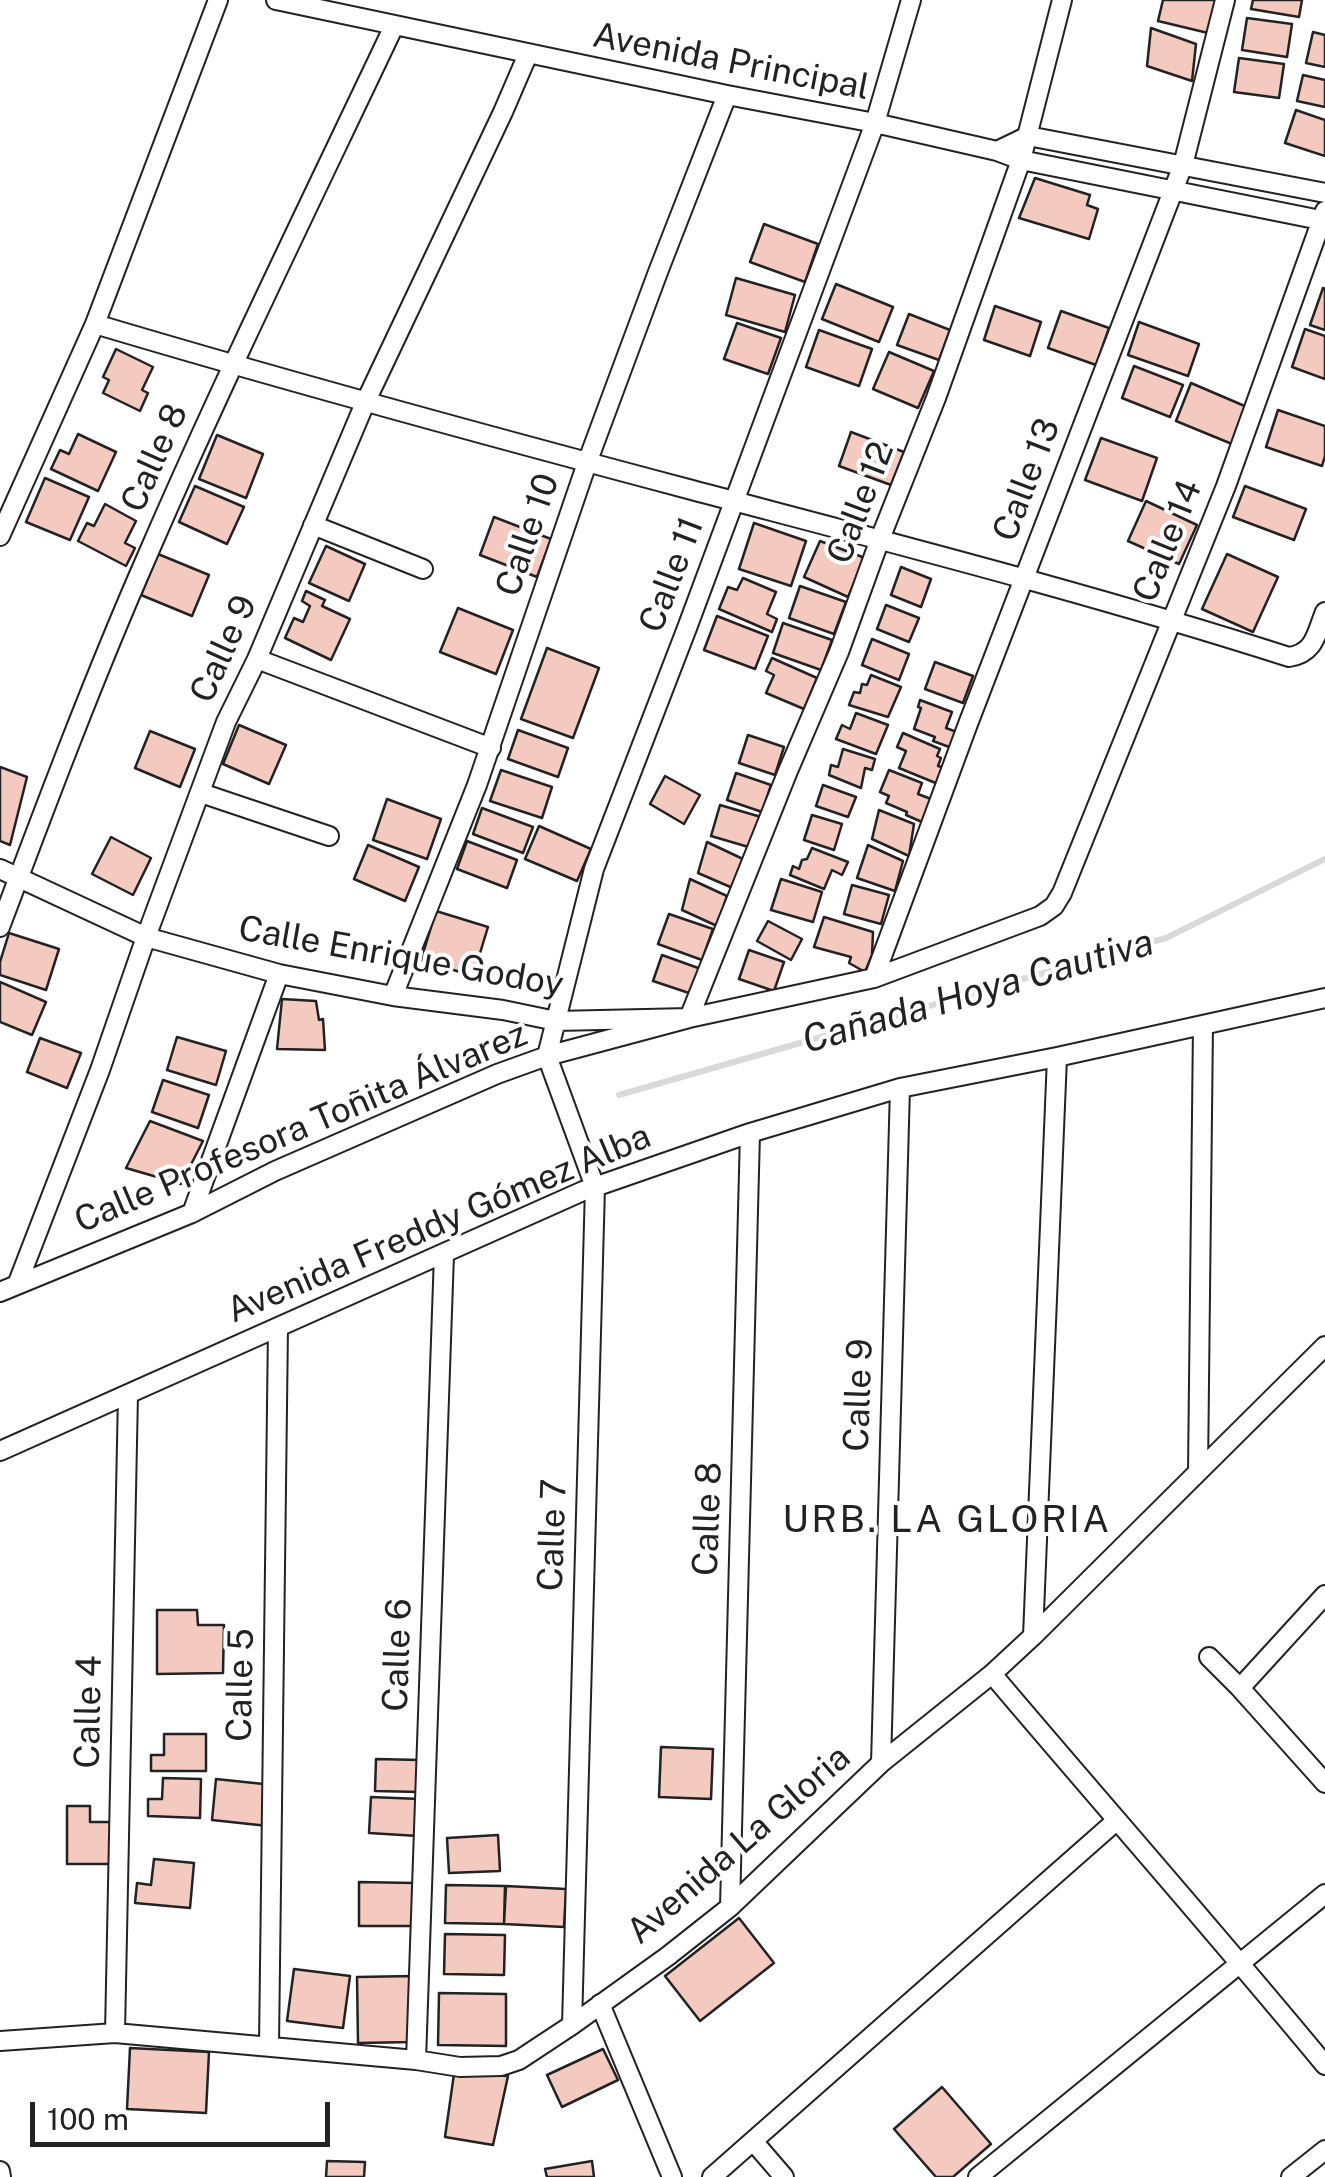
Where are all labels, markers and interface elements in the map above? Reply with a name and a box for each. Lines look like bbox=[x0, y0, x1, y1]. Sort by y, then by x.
street label: Avenida Principal bbox=[589, 15, 873, 109]
street label: Calle 8 bbox=[113, 397, 197, 519]
street label: Calle 13 bbox=[985, 413, 1069, 547]
street label: Calle 12 bbox=[819, 436, 903, 570]
street label: Calle 10 bbox=[487, 468, 569, 602]
street label: Calle 14 bbox=[1125, 474, 1211, 608]
street label: Calle 11 bbox=[631, 512, 713, 638]
street label: Calle 9 bbox=[182, 589, 266, 709]
street label: Calle Enrique Godoy bbox=[235, 908, 567, 1006]
water label: Cañada Hoya Cautiva bbox=[797, 920, 1159, 1064]
street label: Calle Profesora Toñita Álvarez bbox=[69, 1013, 533, 1243]
street label: Avenida Freddy Gómez Alba bbox=[221, 1116, 657, 1332]
street label: Calle 9 bbox=[836, 1338, 882, 1452]
street label: Calle 8 bbox=[685, 1461, 731, 1577]
street label: Calle 7 bbox=[530, 1478, 576, 1592]
district label: URB. LA GLORIA bbox=[782, 1497, 1112, 1543]
street label: Calle 6 bbox=[375, 1598, 421, 1712]
street label: Calle 5 bbox=[219, 1628, 263, 1742]
street label: Calle 4 bbox=[67, 1655, 111, 1769]
street label: Avenida La Gloria bbox=[619, 1737, 859, 1953]
scale bar bbox=[35, 2082, 335, 2144]
text: 100 m bbox=[47, 2101, 129, 2137]

